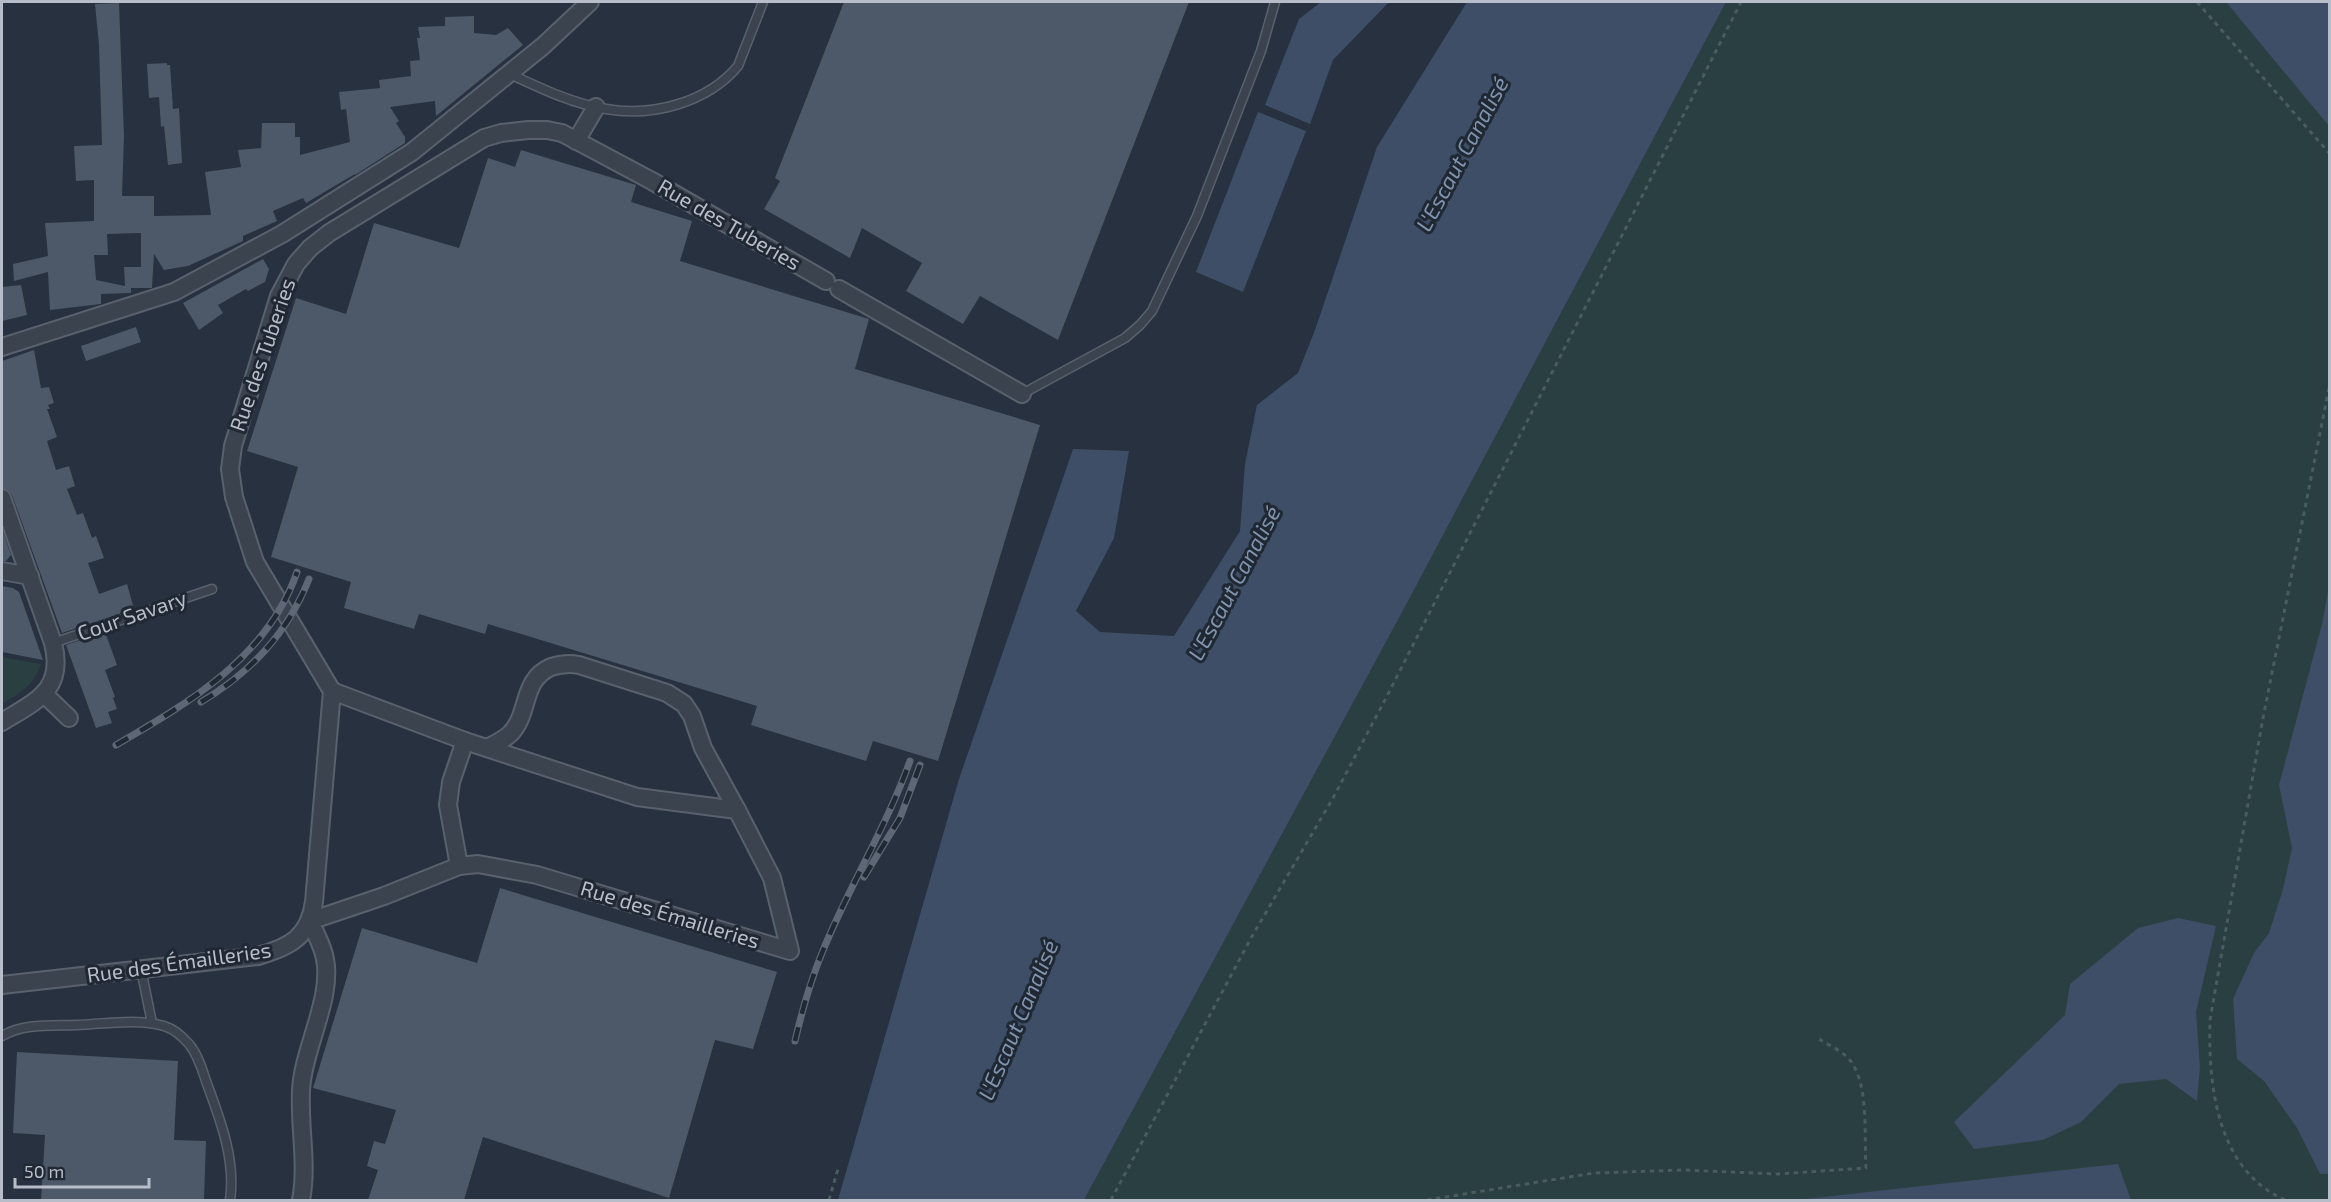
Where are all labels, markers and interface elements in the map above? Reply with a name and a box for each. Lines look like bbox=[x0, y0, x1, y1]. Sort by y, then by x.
water label: L'Escaut Canalisé bbox=[1409, 72, 1513, 235]
street label: Rue des Tuberies bbox=[654, 173, 805, 275]
street label: Rue des Tuberies bbox=[224, 275, 299, 434]
water label: L'Escaut Canalisé bbox=[1181, 501, 1285, 664]
street label: Cour Savary bbox=[74, 584, 189, 645]
street label: Rue des Émailleries bbox=[578, 874, 763, 953]
street label: Rue des Émailleries bbox=[85, 936, 273, 987]
water label: L'Escaut Canalisé bbox=[972, 936, 1063, 1103]
scale bar bbox=[15, 1151, 148, 1189]
text: 50 m bbox=[24, 1160, 64, 1182]

